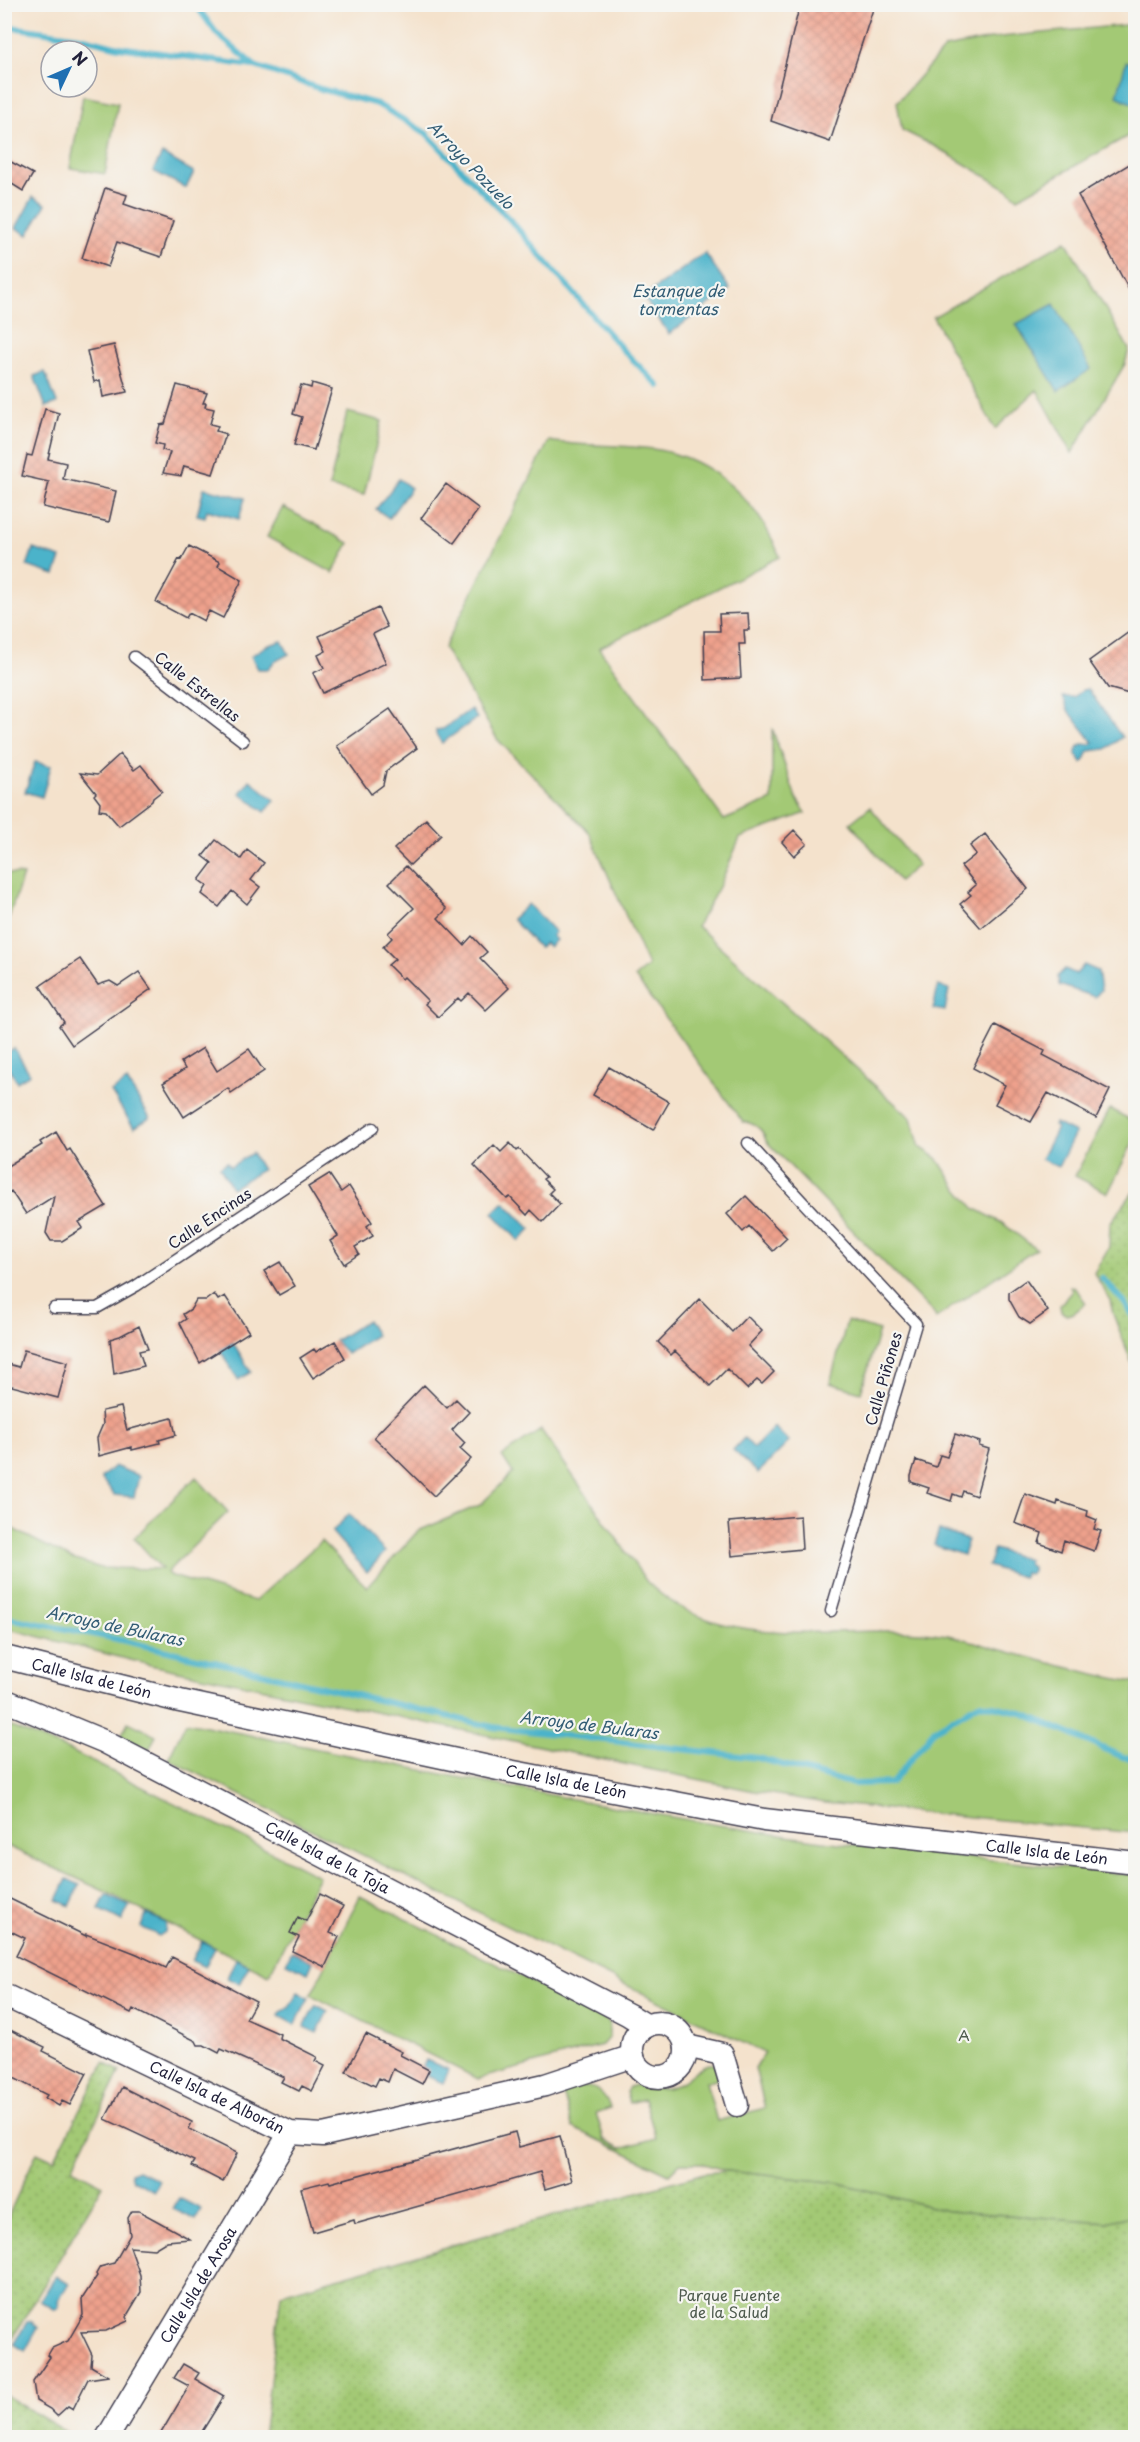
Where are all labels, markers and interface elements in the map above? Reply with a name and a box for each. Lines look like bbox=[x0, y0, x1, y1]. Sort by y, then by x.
north arrow bbox=[39, 39, 99, 99]
text: N bbox=[67, 45, 94, 71]
water label: Arroyo Pozuelo bbox=[423, 115, 521, 215]
water label: Estanque de tormentas bbox=[632, 278, 726, 320]
street label: Calle Estrellas bbox=[150, 645, 246, 727]
street label: Calle Encinas bbox=[163, 1181, 256, 1254]
street label: Calle Piñones bbox=[858, 1329, 907, 1428]
water label: Arroyo de Bularas bbox=[45, 1599, 187, 1652]
street label: Calle Isla de León bbox=[29, 1651, 154, 1703]
water label: Arroyo de Bularas bbox=[519, 1704, 661, 1745]
street label: Calle Isla de León bbox=[504, 1758, 629, 1803]
street label: Calle Isla de la Toja bbox=[261, 1814, 395, 1899]
street label: Calle Isla de León bbox=[984, 1833, 1109, 1870]
park label: A bbox=[958, 2023, 970, 2046]
street label: Calle Isla de Alborán bbox=[146, 2054, 289, 2139]
street label: Calle Isla de Arosa bbox=[153, 2221, 242, 2347]
park label: Parque Fuente de la Salud bbox=[678, 2283, 780, 2323]

